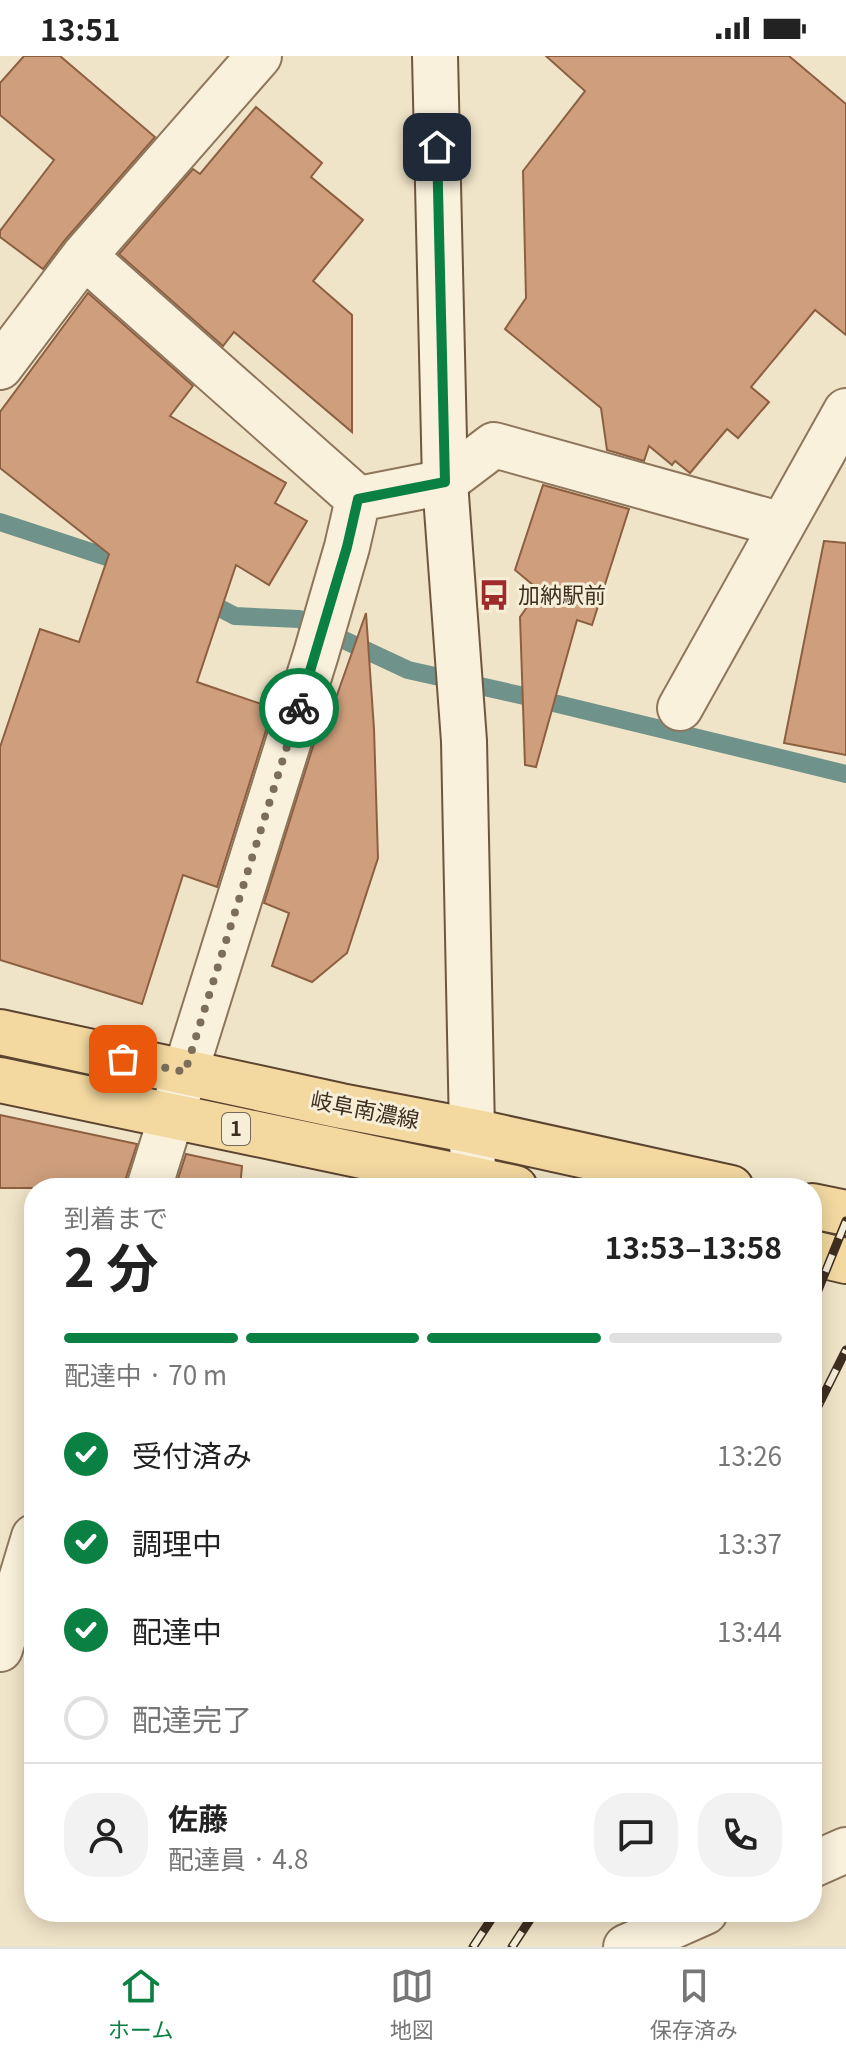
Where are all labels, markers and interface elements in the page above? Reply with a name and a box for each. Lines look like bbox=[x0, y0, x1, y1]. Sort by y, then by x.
text: 13:51 bbox=[40, 6, 121, 50]
pin bbox=[403, 113, 471, 181]
icon: home bbox=[415, 125, 459, 169]
place label: 加納駅前 bbox=[518, 577, 606, 609]
bus stop icon: 加納駅前 bbox=[477, 578, 511, 612]
courier bbox=[259, 668, 339, 748]
icon: bike bbox=[277, 686, 321, 730]
pin bbox=[89, 1025, 157, 1093]
icon: bag bbox=[101, 1037, 145, 1081]
street label: 岐阜南濃線 bbox=[308, 1082, 422, 1134]
road number: 1 bbox=[222, 1113, 250, 1145]
text: 到着まで bbox=[64, 1198, 168, 1235]
text: 13:53–13:58 bbox=[605, 1224, 782, 1268]
text: 2 分 bbox=[64, 1227, 158, 1302]
text: 配達中 · 70 m bbox=[64, 1355, 227, 1392]
icon: check bbox=[64, 1432, 108, 1476]
text: 受付済み bbox=[132, 1432, 252, 1476]
text: 13:26 bbox=[717, 1436, 782, 1473]
icon: check bbox=[64, 1520, 108, 1564]
text: 調理中 bbox=[132, 1520, 222, 1564]
text: 13:37 bbox=[717, 1524, 782, 1561]
icon: check bbox=[64, 1608, 108, 1652]
text: 配達中 bbox=[132, 1608, 222, 1652]
text: 13:44 bbox=[717, 1612, 782, 1649]
text: 配達完了 bbox=[132, 1696, 252, 1740]
button: person bbox=[64, 1793, 148, 1877]
button: chat bbox=[594, 1793, 678, 1877]
button: phone bbox=[698, 1793, 782, 1877]
text: 佐藤 bbox=[168, 1795, 228, 1839]
text: 配達員 · 4.8 bbox=[168, 1839, 308, 1876]
tab: ホーム bbox=[108, 1964, 173, 2044]
tab: 地図 bbox=[390, 1964, 434, 2044]
tab: 保存済み bbox=[650, 1964, 738, 2044]

